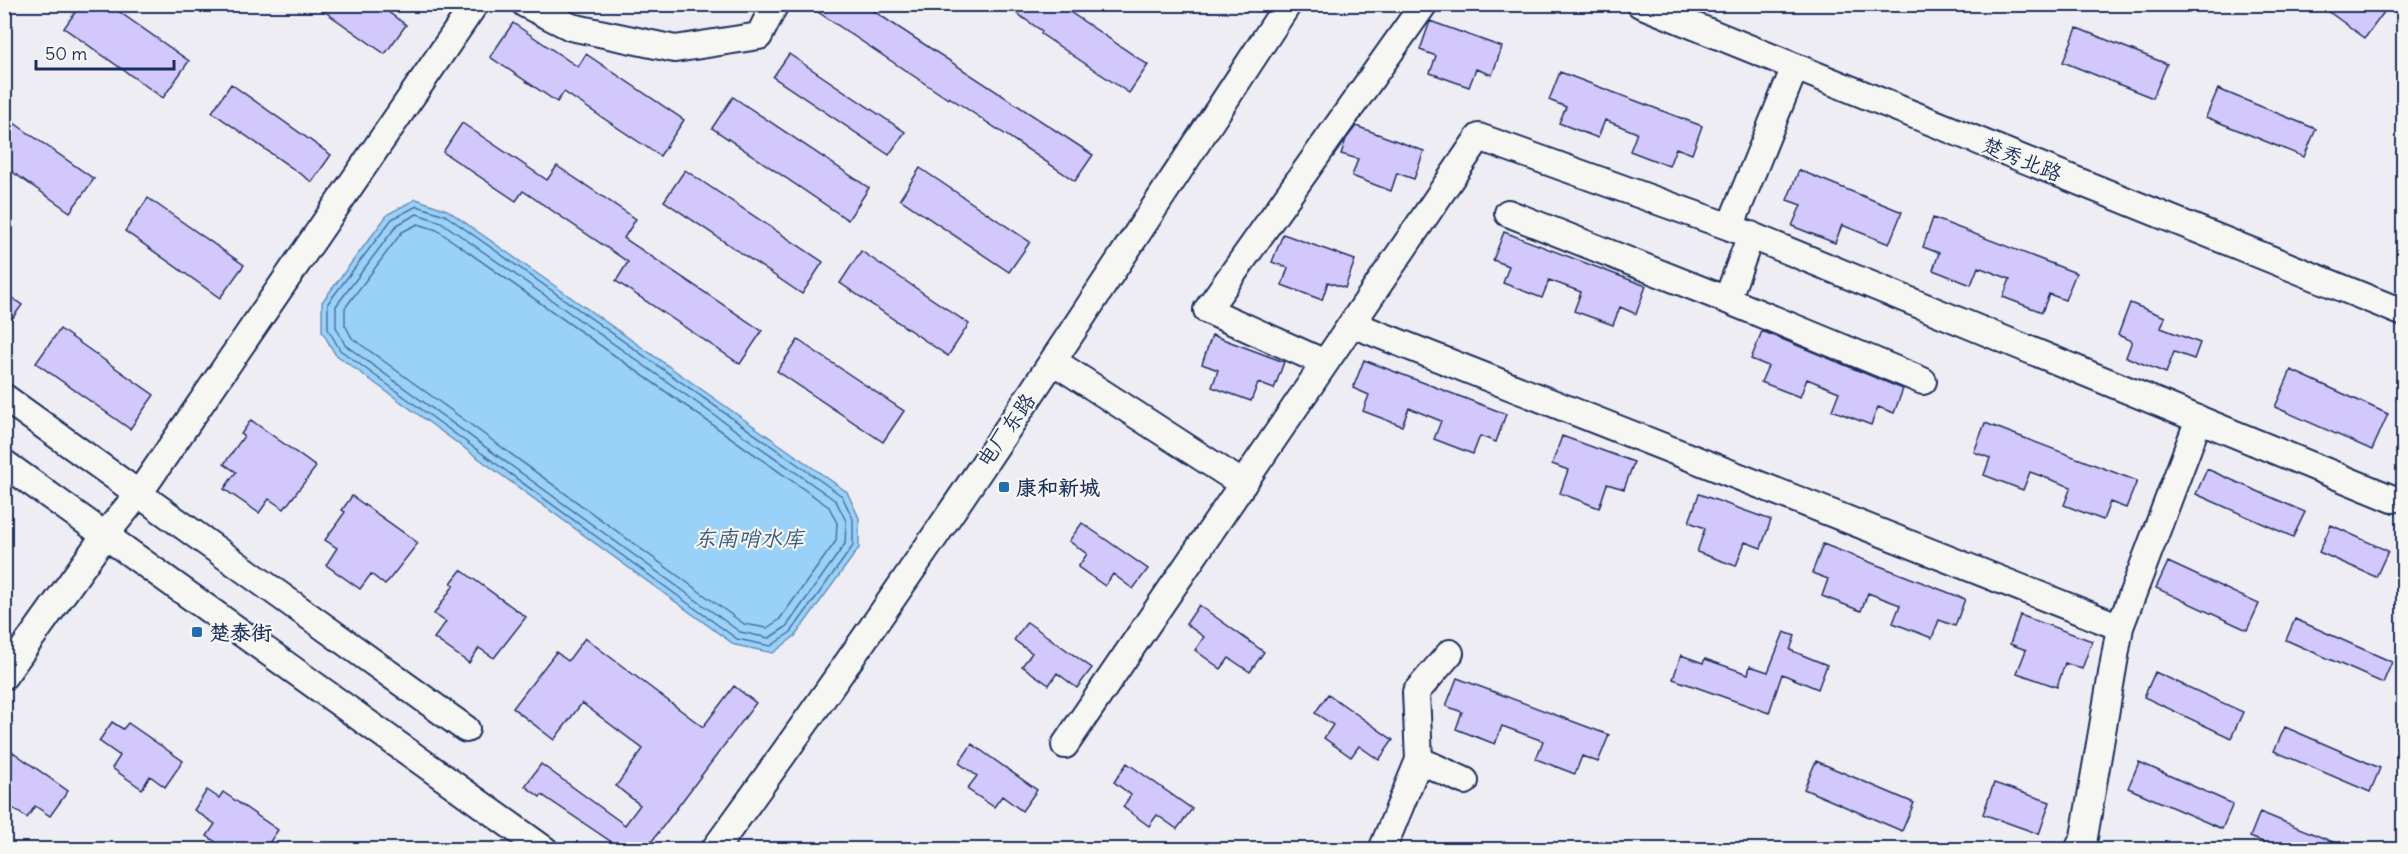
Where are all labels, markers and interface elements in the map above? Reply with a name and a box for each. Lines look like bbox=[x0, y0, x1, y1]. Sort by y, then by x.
scale bar bbox=[36, 33, 174, 71]
text: 50 m bbox=[45, 42, 87, 65]
street label: 楚秀北路 bbox=[1978, 131, 2066, 187]
street label: 电厂东路 bbox=[971, 388, 1041, 472]
place label: 康和新城 bbox=[1016, 474, 1100, 501]
marker: 康和新城 bbox=[997, 480, 1011, 494]
water label: 东南哨水库 bbox=[694, 524, 806, 552]
place label: 楚泰街 bbox=[209, 619, 272, 646]
marker: 楚泰街 bbox=[190, 625, 204, 639]

